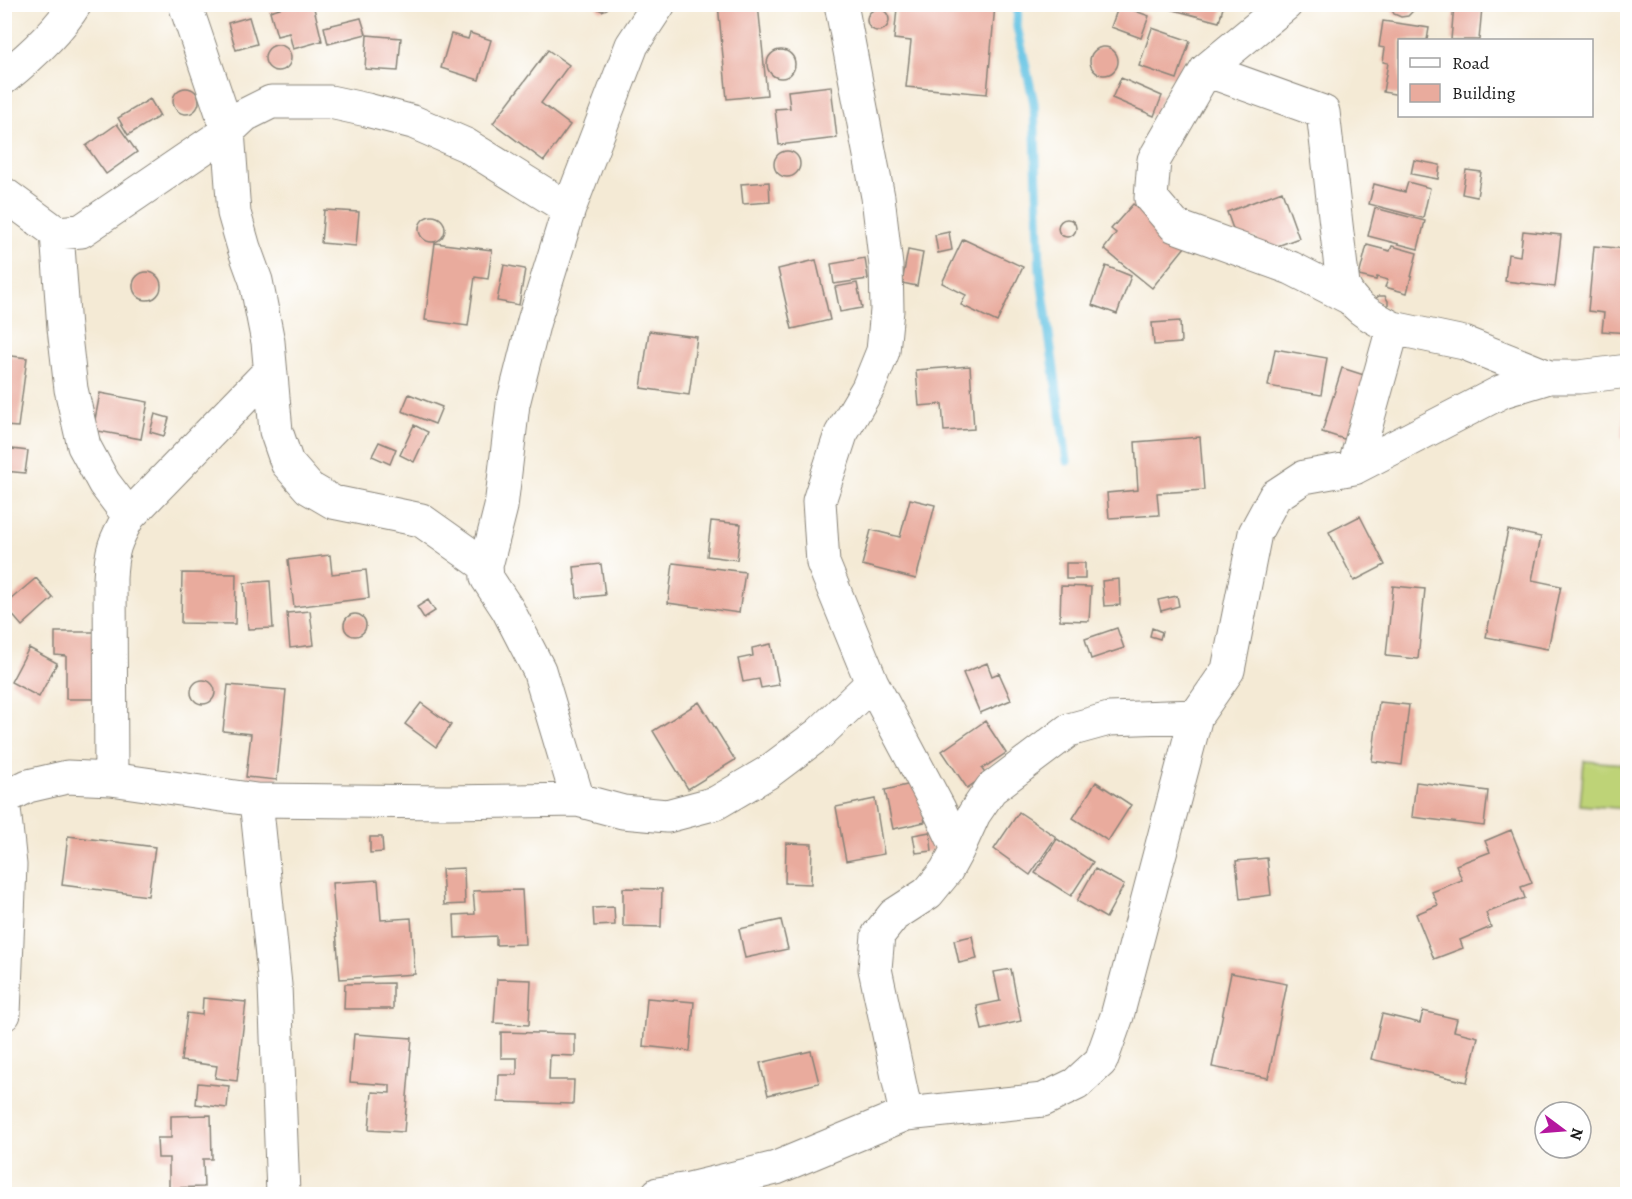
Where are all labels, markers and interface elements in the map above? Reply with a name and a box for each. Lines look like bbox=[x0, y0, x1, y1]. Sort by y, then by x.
legend bbox=[1398, 39, 1593, 117]
text: Road bbox=[1452, 51, 1490, 75]
text: Building bbox=[1452, 81, 1516, 105]
north arrow bbox=[1533, 1100, 1593, 1160]
text: N bbox=[1564, 1125, 1589, 1143]

